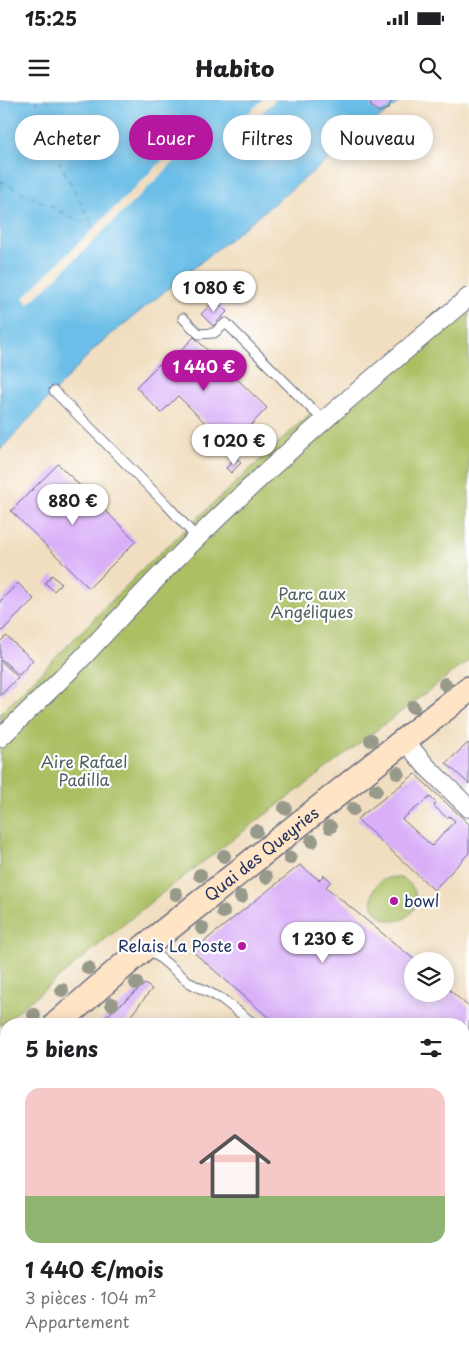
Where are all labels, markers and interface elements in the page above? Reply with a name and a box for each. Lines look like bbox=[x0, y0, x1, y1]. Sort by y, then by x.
text: 15:25 bbox=[25, 4, 77, 32]
text: Habito bbox=[195, 51, 274, 84]
icon: menu bbox=[25, 54, 53, 82]
icon: search bbox=[416, 54, 444, 82]
chip: Acheter bbox=[15, 115, 119, 160]
chip: Louer bbox=[129, 115, 213, 160]
chip: Filtres bbox=[223, 115, 311, 160]
chip: Nouveau bbox=[321, 115, 433, 160]
pin: 1 080 € bbox=[168, 270, 260, 313]
text: 1 080 € bbox=[183, 275, 245, 299]
pin: 1 440 € bbox=[158, 350, 250, 392]
text: 1 440 € bbox=[173, 354, 235, 378]
pin: 1 020 € bbox=[188, 424, 280, 466]
text: 1 020 € bbox=[203, 428, 265, 452]
pin: 880 € bbox=[38, 484, 108, 526]
text: 880 € bbox=[48, 488, 98, 512]
park label: Parc aux Angéliques bbox=[271, 581, 353, 623]
park label: Aire Rafael Padilla bbox=[41, 749, 127, 791]
street label: Quai des Queyries bbox=[199, 800, 323, 906]
place label: bowl bbox=[404, 888, 439, 912]
marker: bowl bbox=[388, 895, 400, 907]
pin: 1 230 € bbox=[277, 922, 369, 964]
text: 1 230 € bbox=[292, 926, 354, 950]
place label: Relais La Poste bbox=[118, 933, 232, 957]
marker: Relais La Poste bbox=[236, 940, 248, 952]
map controls bbox=[404, 952, 454, 1002]
button: layers bbox=[404, 952, 454, 1002]
text: 5 biens bbox=[25, 1032, 98, 1064]
icon: filters bbox=[417, 1034, 445, 1062]
icon: home bbox=[190, 1121, 280, 1211]
text: 1 440 €/mois bbox=[25, 1253, 163, 1285]
text: 3 pièces · 104 m² bbox=[25, 1285, 156, 1309]
text: Appartement bbox=[25, 1309, 129, 1333]

